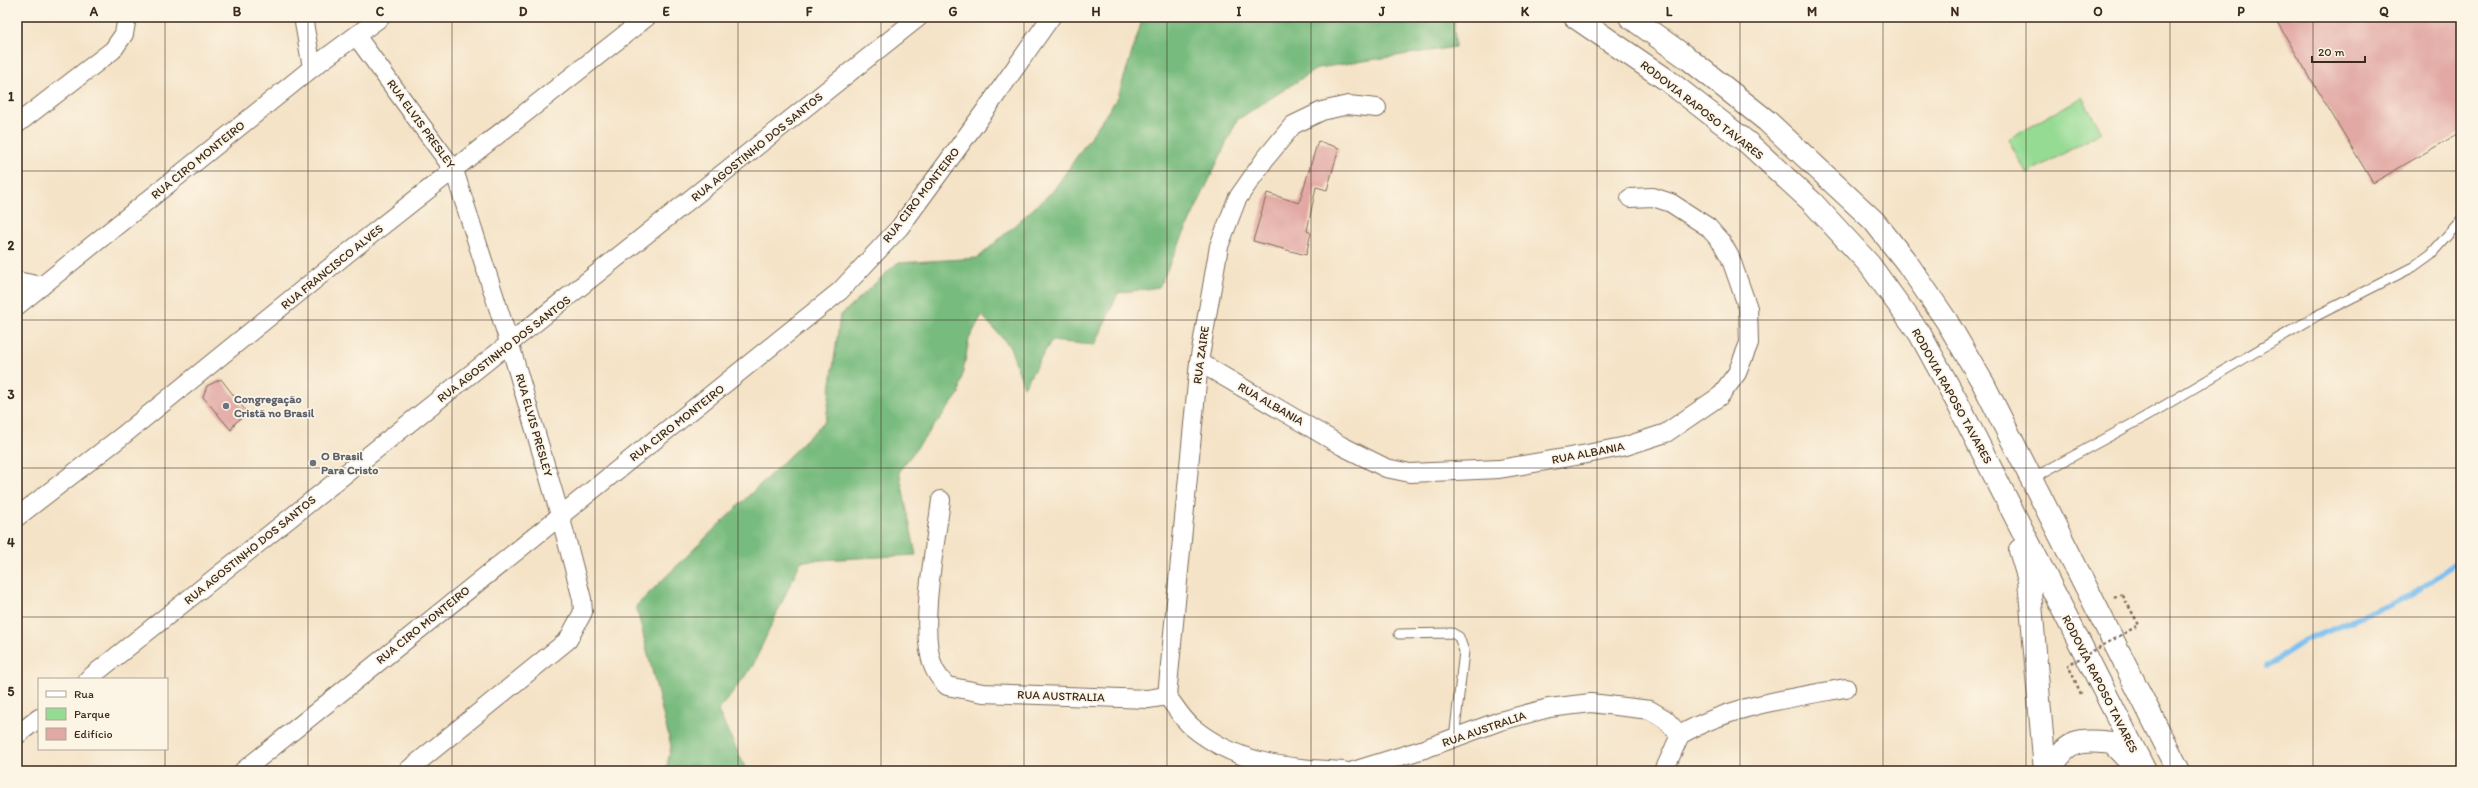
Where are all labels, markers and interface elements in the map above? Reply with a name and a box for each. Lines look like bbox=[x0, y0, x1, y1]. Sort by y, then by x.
text: A bbox=[89, 4, 99, 19]
text: B bbox=[233, 4, 242, 19]
text: C bbox=[376, 4, 385, 19]
text: D bbox=[519, 4, 528, 19]
text: E bbox=[662, 4, 670, 19]
text: F bbox=[806, 4, 813, 19]
text: G bbox=[949, 4, 958, 19]
text: H bbox=[1092, 4, 1101, 19]
text: I bbox=[1237, 4, 1242, 19]
text: J bbox=[1378, 4, 1386, 19]
text: K bbox=[1521, 4, 1530, 19]
text: L bbox=[1666, 4, 1673, 19]
text: M bbox=[1807, 4, 1817, 19]
text: N bbox=[1951, 4, 1960, 19]
text: O bbox=[2093, 4, 2103, 19]
text: P bbox=[2237, 4, 2245, 19]
text: Q bbox=[2379, 4, 2389, 19]
scale bar bbox=[2312, 38, 2365, 64]
text: 20 m bbox=[2318, 45, 2345, 59]
street label: RODOVIA RAPOSO TAVARES bbox=[1638, 57, 1767, 163]
street label: RUA ELVIS PRESLEY bbox=[384, 77, 458, 171]
text: 1 bbox=[8, 89, 14, 104]
street label: RUA AGOSTINHO DOS SANTOS bbox=[688, 89, 826, 204]
street label: RUA CIRO MONTEIRO bbox=[148, 118, 248, 202]
street label: RUA CIRO MONTEIRO bbox=[880, 145, 963, 245]
street label: RUA FRANCISCO ALVES bbox=[278, 221, 386, 312]
text: 2 bbox=[8, 238, 15, 253]
street label: RUA AGOSTINHO DOS SANTOS bbox=[435, 292, 574, 405]
street label: RUA ZAIRE bbox=[1190, 325, 1212, 385]
street label: RODOVIA RAPOSO TAVARES bbox=[1909, 326, 1995, 466]
street label: RUA ELVIS PRESLEY bbox=[513, 372, 555, 478]
street label: RUA ALBANIA bbox=[1236, 379, 1307, 429]
street label: RUA CIRO MONTEIRO bbox=[627, 381, 727, 464]
text: 3 bbox=[7, 387, 15, 402]
place label: Congregação Cristã no Brasil bbox=[234, 392, 315, 420]
marker: Congregação Cristã no Brasil bbox=[221, 401, 231, 411]
street label: RUA ALBANIA bbox=[1550, 439, 1626, 467]
place label: O Brasil Para Cristo bbox=[321, 449, 378, 477]
marker: O Brasil Para Cristo bbox=[308, 458, 318, 468]
street label: RUA AGOSTINHO DOS SANTOS bbox=[181, 492, 319, 607]
text: 4 bbox=[7, 535, 15, 550]
street label: RUA CIRO MONTEIRO bbox=[373, 583, 473, 667]
street label: RODOVIA RAPOSO TAVARES bbox=[2059, 613, 2141, 755]
legend bbox=[38, 678, 168, 750]
text: 5 bbox=[8, 684, 15, 699]
text: Rua bbox=[74, 687, 94, 701]
street label: RUA AUSTRALIA bbox=[1017, 687, 1105, 705]
text: Parque bbox=[74, 707, 110, 721]
street label: RUA AUSTRALIA bbox=[1440, 708, 1528, 750]
text: Edifício bbox=[74, 727, 113, 741]

